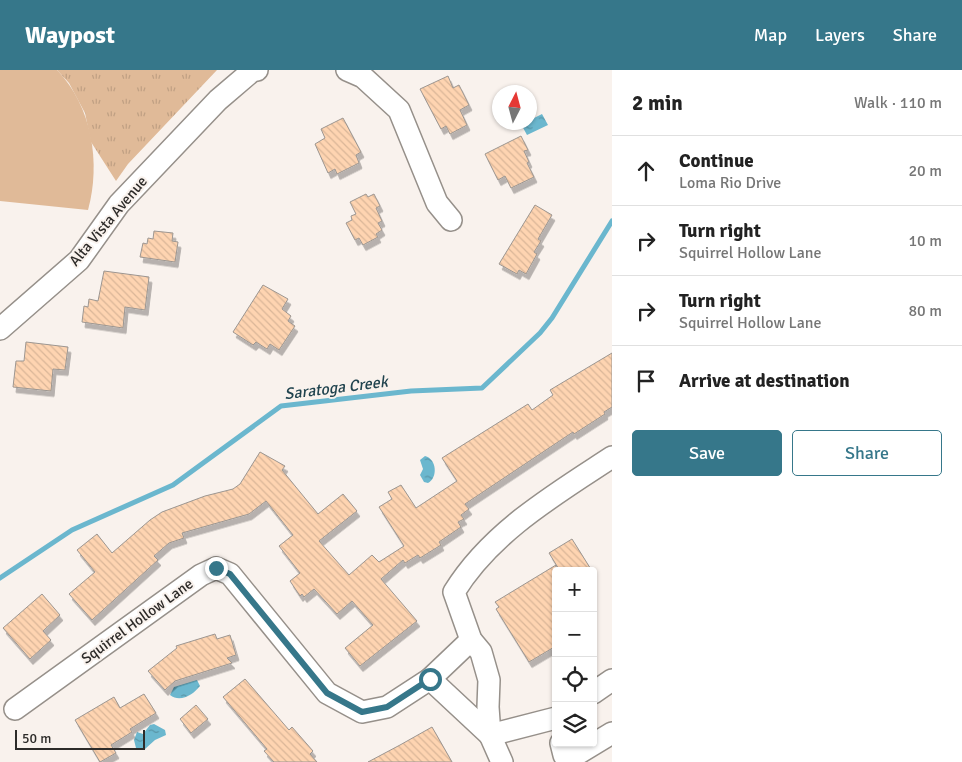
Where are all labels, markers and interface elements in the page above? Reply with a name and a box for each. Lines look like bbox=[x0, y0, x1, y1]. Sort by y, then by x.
text: Waypost bbox=[25, 20, 115, 50]
text: Map bbox=[754, 24, 787, 46]
text: Layers bbox=[815, 24, 865, 46]
text: Share bbox=[893, 24, 937, 46]
north arrow bbox=[492, 85, 537, 130]
text: 2 min bbox=[632, 90, 683, 116]
text: Walk · 110 m bbox=[854, 93, 942, 113]
text: Continue bbox=[679, 149, 754, 173]
icon: ahead bbox=[632, 157, 660, 185]
text: 20 m bbox=[908, 161, 942, 181]
street label: Alta Vista Avenue bbox=[65, 172, 151, 270]
text: Loma Rio Drive bbox=[679, 173, 781, 193]
text: Turn right bbox=[679, 219, 761, 243]
icon: right bbox=[632, 227, 660, 255]
text: 10 m bbox=[908, 231, 942, 251]
text: Squirrel Hollow Lane bbox=[679, 243, 822, 263]
text: Turn right bbox=[679, 289, 761, 313]
icon: right bbox=[632, 297, 660, 325]
text: 80 m bbox=[908, 301, 942, 321]
text: Squirrel Hollow Lane bbox=[679, 313, 822, 333]
icon: arrive bbox=[632, 367, 660, 395]
text: Arrive at destination bbox=[679, 369, 850, 393]
water label: Saratoga Creek bbox=[283, 372, 391, 404]
button: Save bbox=[632, 430, 782, 476]
button: Share bbox=[792, 430, 942, 476]
route end bbox=[205, 557, 228, 580]
map controls bbox=[552, 567, 597, 747]
button: + bbox=[552, 567, 597, 612]
street label: Squirrel Hollow Lane bbox=[78, 574, 196, 668]
button: − bbox=[552, 612, 597, 657]
button: locate bbox=[552, 657, 597, 702]
route start bbox=[419, 668, 442, 691]
button: layers bbox=[552, 702, 597, 747]
scale bar bbox=[15, 727, 145, 750]
text: 50 m bbox=[22, 730, 51, 747]

